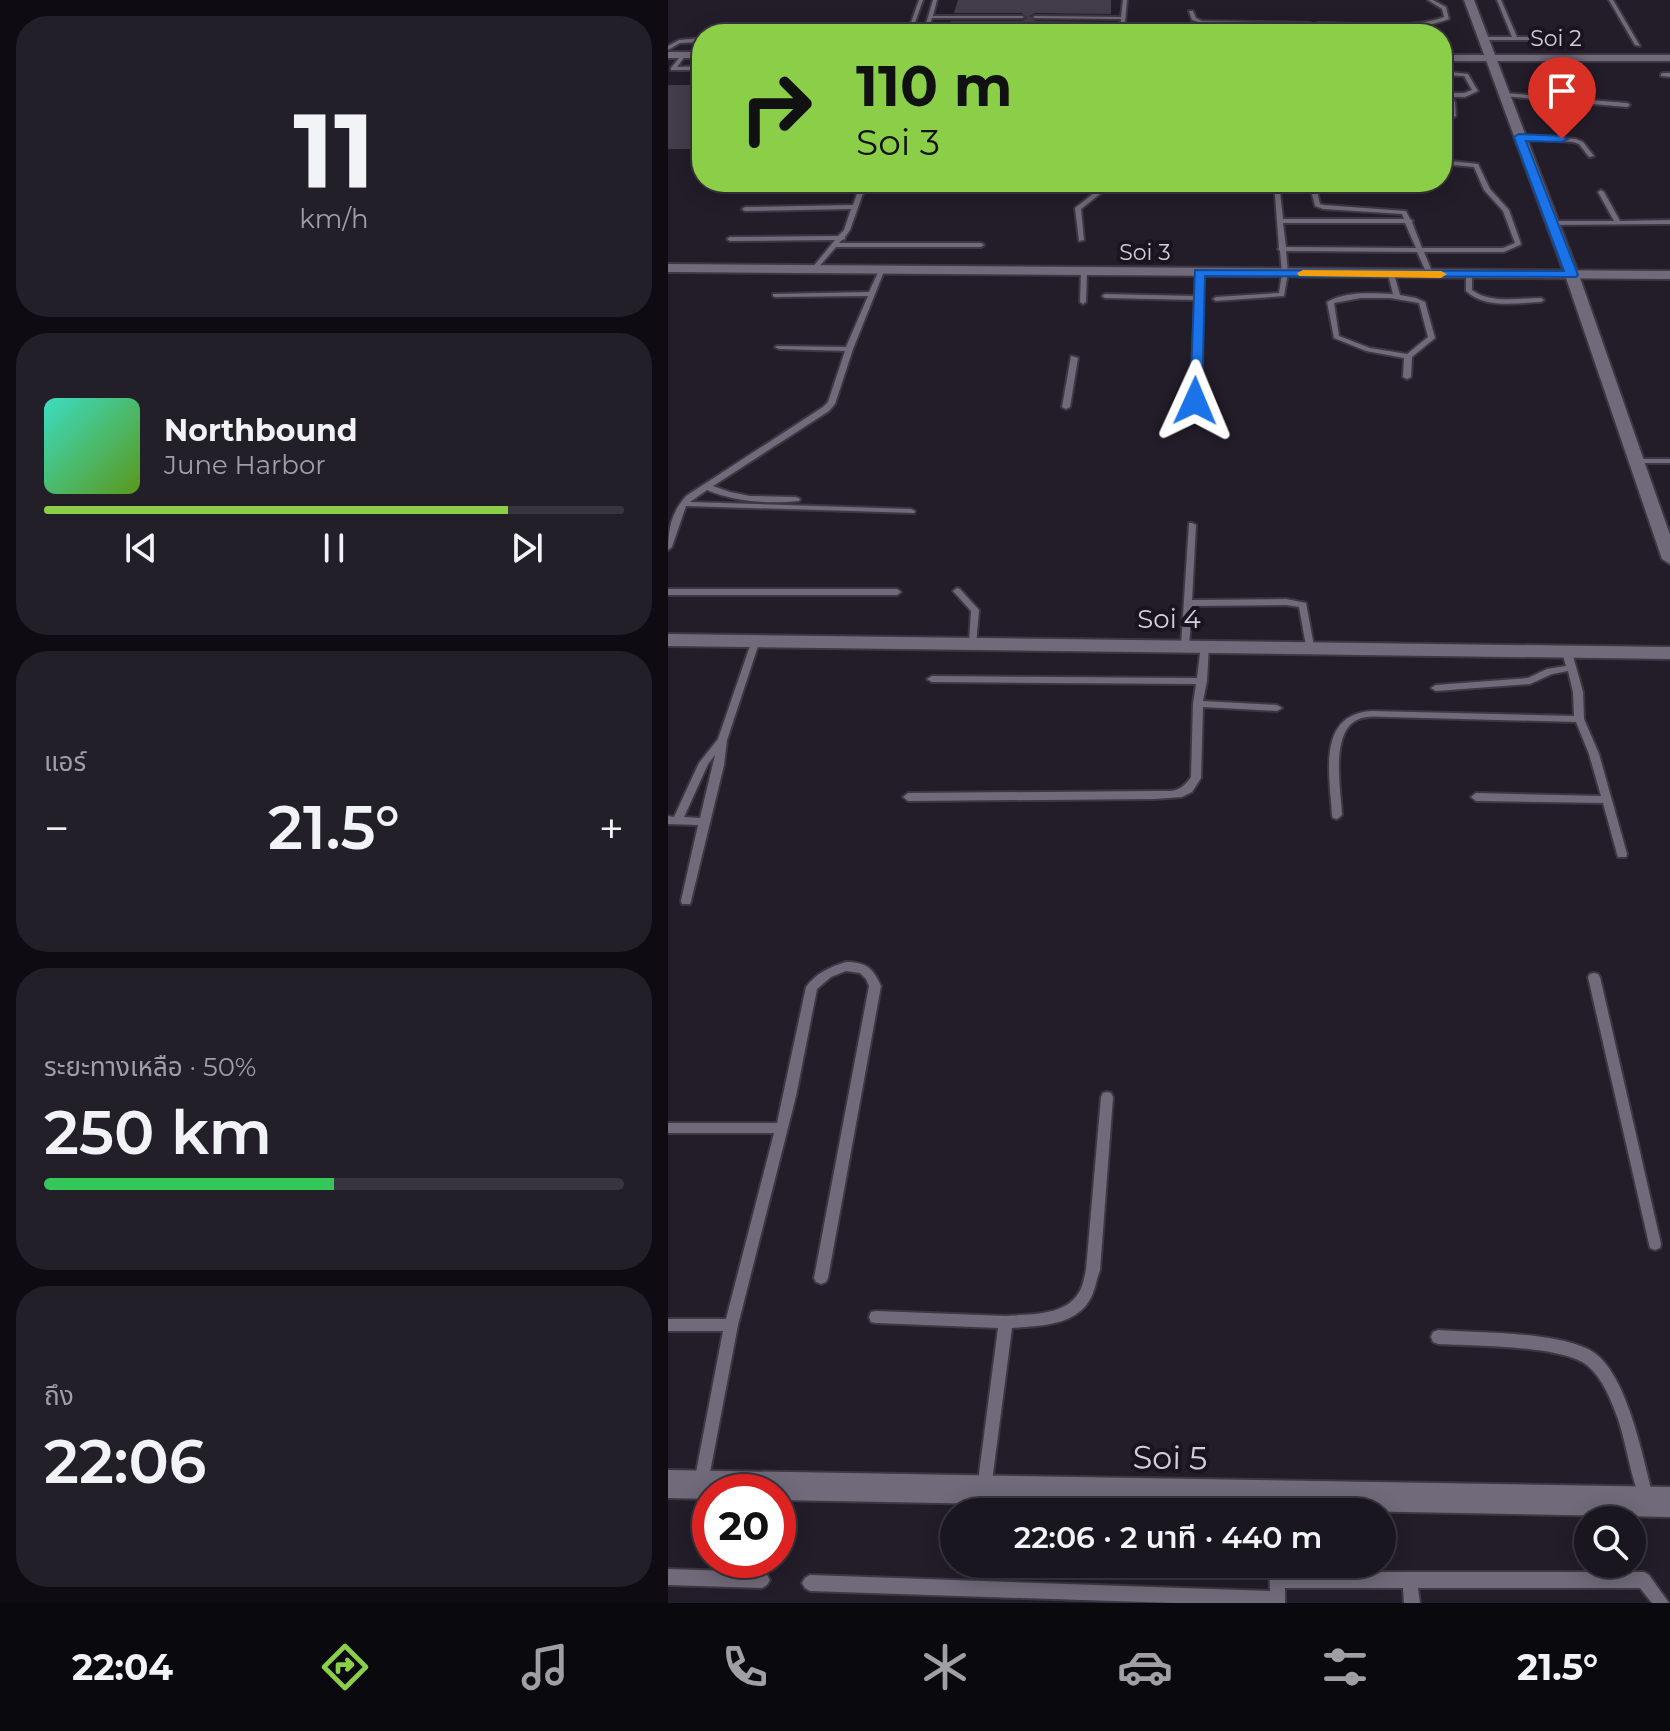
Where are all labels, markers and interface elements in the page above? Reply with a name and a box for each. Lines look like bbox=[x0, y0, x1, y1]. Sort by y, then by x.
street label: Soi 2 bbox=[1530, 25, 1582, 52]
text: 110 m bbox=[856, 52, 1013, 120]
icon: right bbox=[724, 56, 828, 160]
pin bbox=[1528, 57, 1596, 139]
icon: arrive bbox=[1540, 69, 1584, 113]
text: 11 bbox=[293, 87, 375, 214]
text: Soi 3 bbox=[856, 120, 940, 164]
text: km/h bbox=[299, 203, 369, 235]
street label: Soi 3 bbox=[1119, 239, 1171, 266]
position arrow bbox=[1153, 359, 1237, 443]
text: Northbound bbox=[164, 412, 358, 449]
text: June Harbor bbox=[164, 449, 326, 481]
icon: previous bbox=[119, 526, 163, 570]
icon: pause bbox=[312, 526, 356, 570]
icon: next bbox=[505, 526, 549, 570]
street label: Soi 4 bbox=[1137, 603, 1201, 635]
text: แอร์ bbox=[44, 746, 86, 778]
text: 21.5° bbox=[268, 791, 400, 864]
text: − bbox=[44, 801, 69, 855]
text: + bbox=[599, 801, 624, 855]
text: ระยะทางเหลือ · 50% bbox=[44, 1051, 256, 1083]
text: 250 km bbox=[44, 1096, 272, 1169]
text: ถึง bbox=[44, 1380, 74, 1412]
text: 22:06 bbox=[44, 1425, 206, 1498]
street label: Soi 5 bbox=[1132, 1437, 1208, 1478]
speed limit sign: 20 bbox=[692, 1474, 796, 1578]
map controls bbox=[1574, 1506, 1646, 1578]
button: search bbox=[1574, 1506, 1646, 1578]
text: 22:06 · 2 นาที · 440 m bbox=[1014, 1519, 1322, 1556]
icon: directions bbox=[317, 1639, 373, 1695]
icon: music bbox=[517, 1639, 573, 1695]
icon: phone bbox=[717, 1639, 773, 1695]
icon: climate bbox=[917, 1639, 973, 1695]
icon: car bbox=[1117, 1639, 1173, 1695]
icon: filters bbox=[1317, 1639, 1373, 1695]
text: 22:04 bbox=[72, 1645, 173, 1689]
text: 21.5° bbox=[1517, 1645, 1598, 1689]

